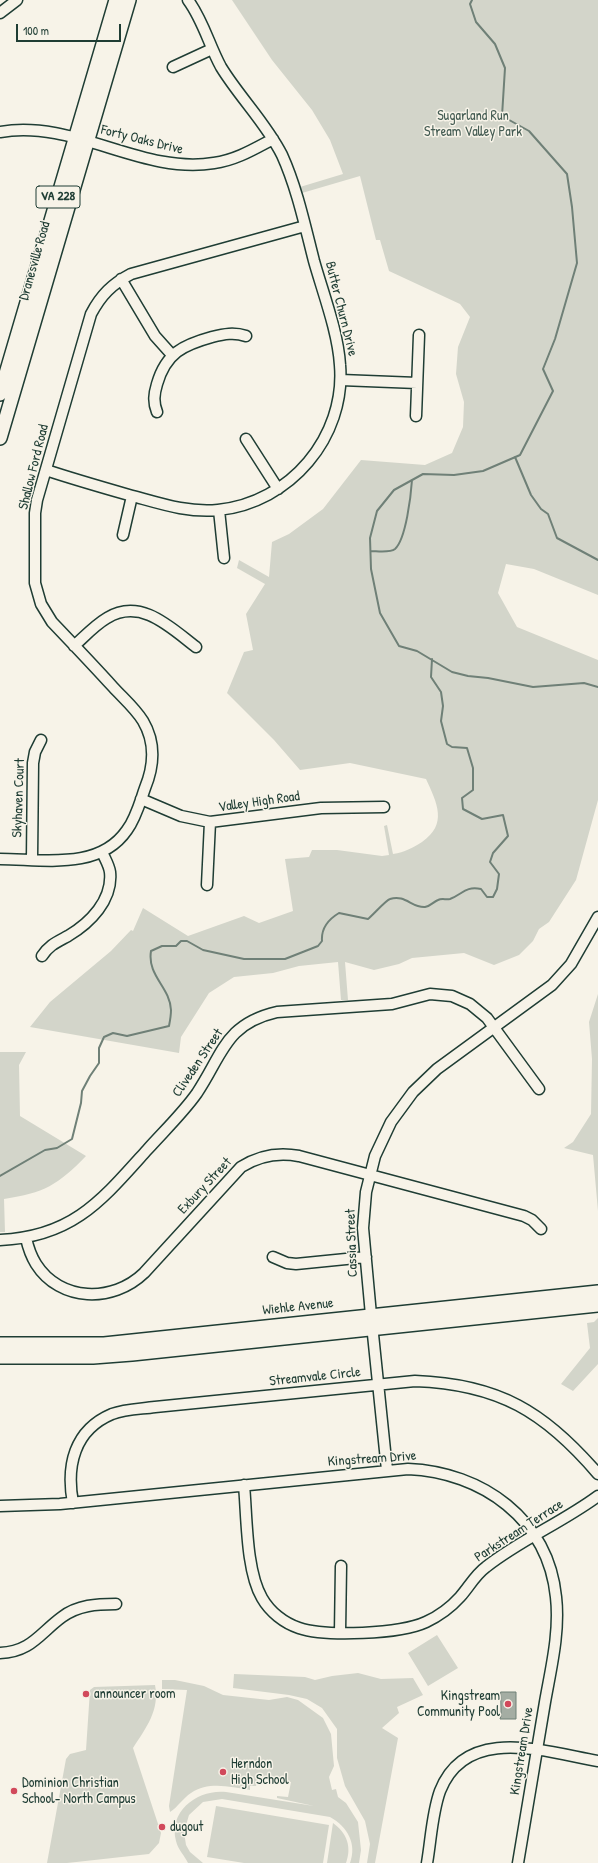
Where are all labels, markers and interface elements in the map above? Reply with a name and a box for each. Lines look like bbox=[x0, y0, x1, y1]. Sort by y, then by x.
scale bar bbox=[18, 16, 123, 42]
text: 100 m bbox=[23, 22, 49, 39]
park label: Sugarland Run Stream Valley Park bbox=[424, 108, 522, 140]
street label: Forty Oaks Drive bbox=[99, 122, 185, 158]
road number: VA 228 bbox=[36, 186, 80, 208]
street label: Dranesville Road bbox=[16, 220, 54, 302]
street label: Butter Churn Drive bbox=[321, 260, 361, 358]
street label: Shallow Ford Road bbox=[15, 423, 53, 511]
street label: Skyhaven Court bbox=[9, 758, 29, 838]
street label: Valley High Road bbox=[217, 788, 301, 816]
street label: Cliveden Street bbox=[169, 1026, 227, 1100]
street label: Exbury Street bbox=[175, 1154, 235, 1218]
street label: Cassia Street bbox=[342, 1209, 362, 1277]
street label: Wiehle Avenue bbox=[262, 1295, 334, 1319]
street label: Streamvale Circle bbox=[269, 1364, 361, 1390]
street label: Kingstream Drive bbox=[327, 1448, 417, 1470]
street label: Parkstream Terrace bbox=[472, 1496, 566, 1566]
place label: announcer room bbox=[94, 1686, 176, 1702]
place label: Kingstream Community Pool bbox=[417, 1688, 500, 1720]
marker: announcer room bbox=[81, 1689, 91, 1699]
marker: Kingstream Community Pool bbox=[503, 1699, 513, 1709]
street label: Kingstream Drive bbox=[507, 1706, 537, 1796]
place label: Herndon High School bbox=[231, 1756, 289, 1788]
marker: Herndon High School bbox=[218, 1767, 228, 1777]
place label: Dominion Christian School- North Campus bbox=[22, 1775, 136, 1808]
marker: Dominion Christian School- North Campus bbox=[9, 1786, 19, 1796]
place label: dugout bbox=[170, 1819, 203, 1835]
marker: dugout bbox=[157, 1822, 167, 1832]

